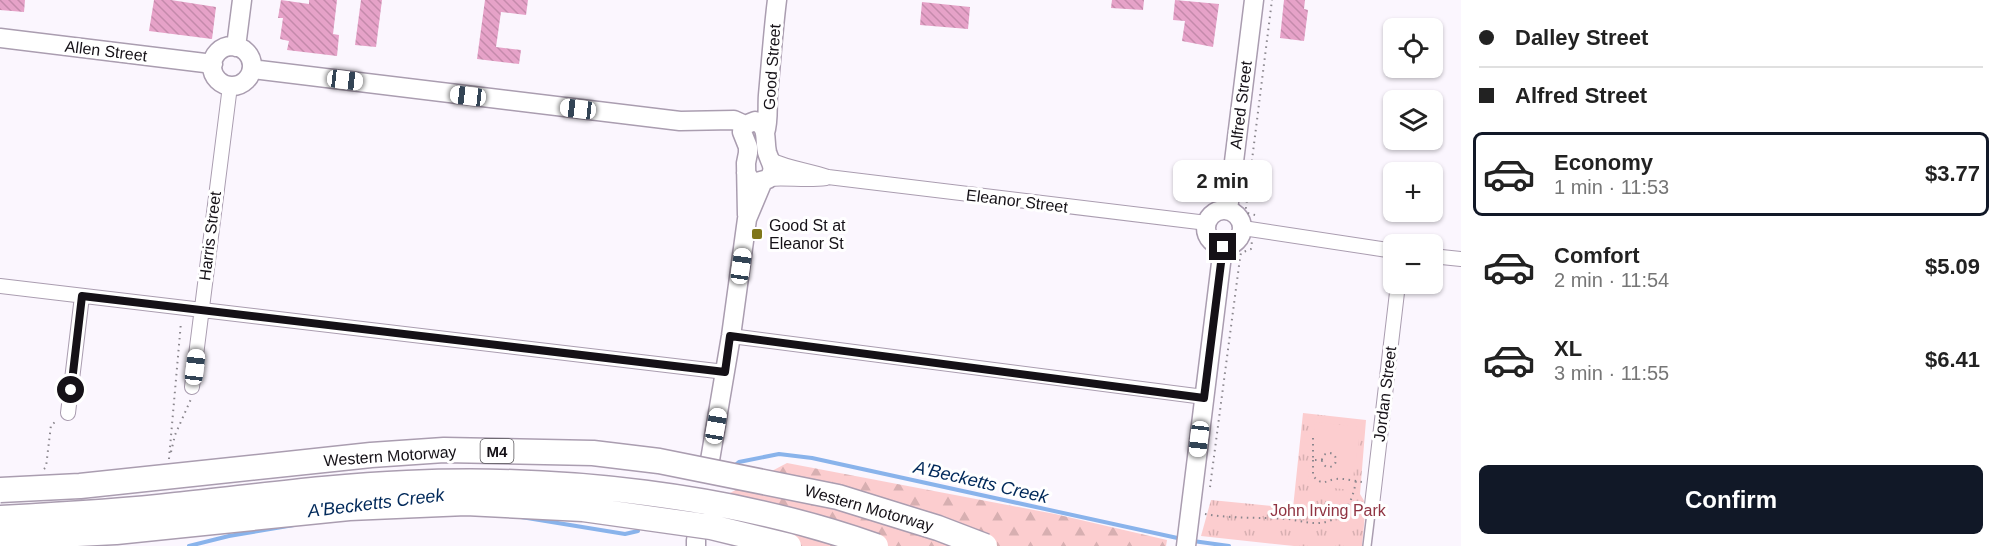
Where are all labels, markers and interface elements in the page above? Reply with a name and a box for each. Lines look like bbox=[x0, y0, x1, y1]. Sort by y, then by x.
map controls bbox=[1383, 18, 1443, 294]
button: locate bbox=[1383, 18, 1443, 78]
street label: Good Street bbox=[761, 23, 784, 111]
text: Dalley Street bbox=[1515, 25, 1648, 50]
street label: Allen Street bbox=[64, 38, 149, 65]
street label: Alfred Street bbox=[1227, 59, 1255, 150]
car bbox=[326, 69, 364, 91]
text: Alfred Street bbox=[1515, 83, 1647, 108]
car bbox=[449, 85, 487, 107]
button: layers bbox=[1383, 90, 1443, 150]
car bbox=[559, 98, 597, 120]
icon: car bbox=[1482, 147, 1536, 201]
text: Economy bbox=[1554, 150, 1653, 175]
callout: 2 min bbox=[1174, 160, 1272, 202]
text: $3.77 bbox=[1925, 161, 1980, 186]
button: + bbox=[1383, 162, 1443, 222]
text: 2 min bbox=[1196, 170, 1249, 192]
text: 1 min · 11:53 bbox=[1554, 176, 1669, 198]
street label: Eleanor Street bbox=[965, 186, 1069, 216]
street label: Harris Street bbox=[196, 190, 224, 282]
place label: Good St at Eleanor St bbox=[769, 217, 846, 252]
marker: Good St at Eleanor St bbox=[750, 227, 764, 241]
route end bbox=[1209, 233, 1236, 260]
button: − bbox=[1383, 234, 1443, 294]
icon: car bbox=[1482, 240, 1536, 294]
text: Comfort bbox=[1554, 243, 1640, 268]
car bbox=[730, 247, 752, 285]
text: $5.09 bbox=[1925, 254, 1980, 279]
text: 2 min · 11:54 bbox=[1554, 269, 1669, 291]
icon: car bbox=[1482, 333, 1536, 387]
text: XL bbox=[1554, 336, 1582, 361]
street label: Jordan Street bbox=[1371, 345, 1399, 443]
text: $6.41 bbox=[1925, 347, 1980, 372]
car bbox=[184, 348, 206, 386]
text: 3 min · 11:55 bbox=[1554, 362, 1669, 384]
route start bbox=[57, 376, 84, 403]
car bbox=[704, 407, 728, 445]
car bbox=[1188, 420, 1210, 458]
road number: M4 bbox=[480, 439, 514, 463]
street label: Western Motorway bbox=[323, 443, 457, 469]
water label: A'Becketts Creek bbox=[911, 457, 1051, 507]
button: Confirm bbox=[1479, 465, 1983, 534]
street label: Western Motorway bbox=[803, 481, 935, 535]
water label: A'Becketts Creek bbox=[306, 485, 446, 521]
park label: John Irving Park bbox=[1270, 502, 1387, 519]

